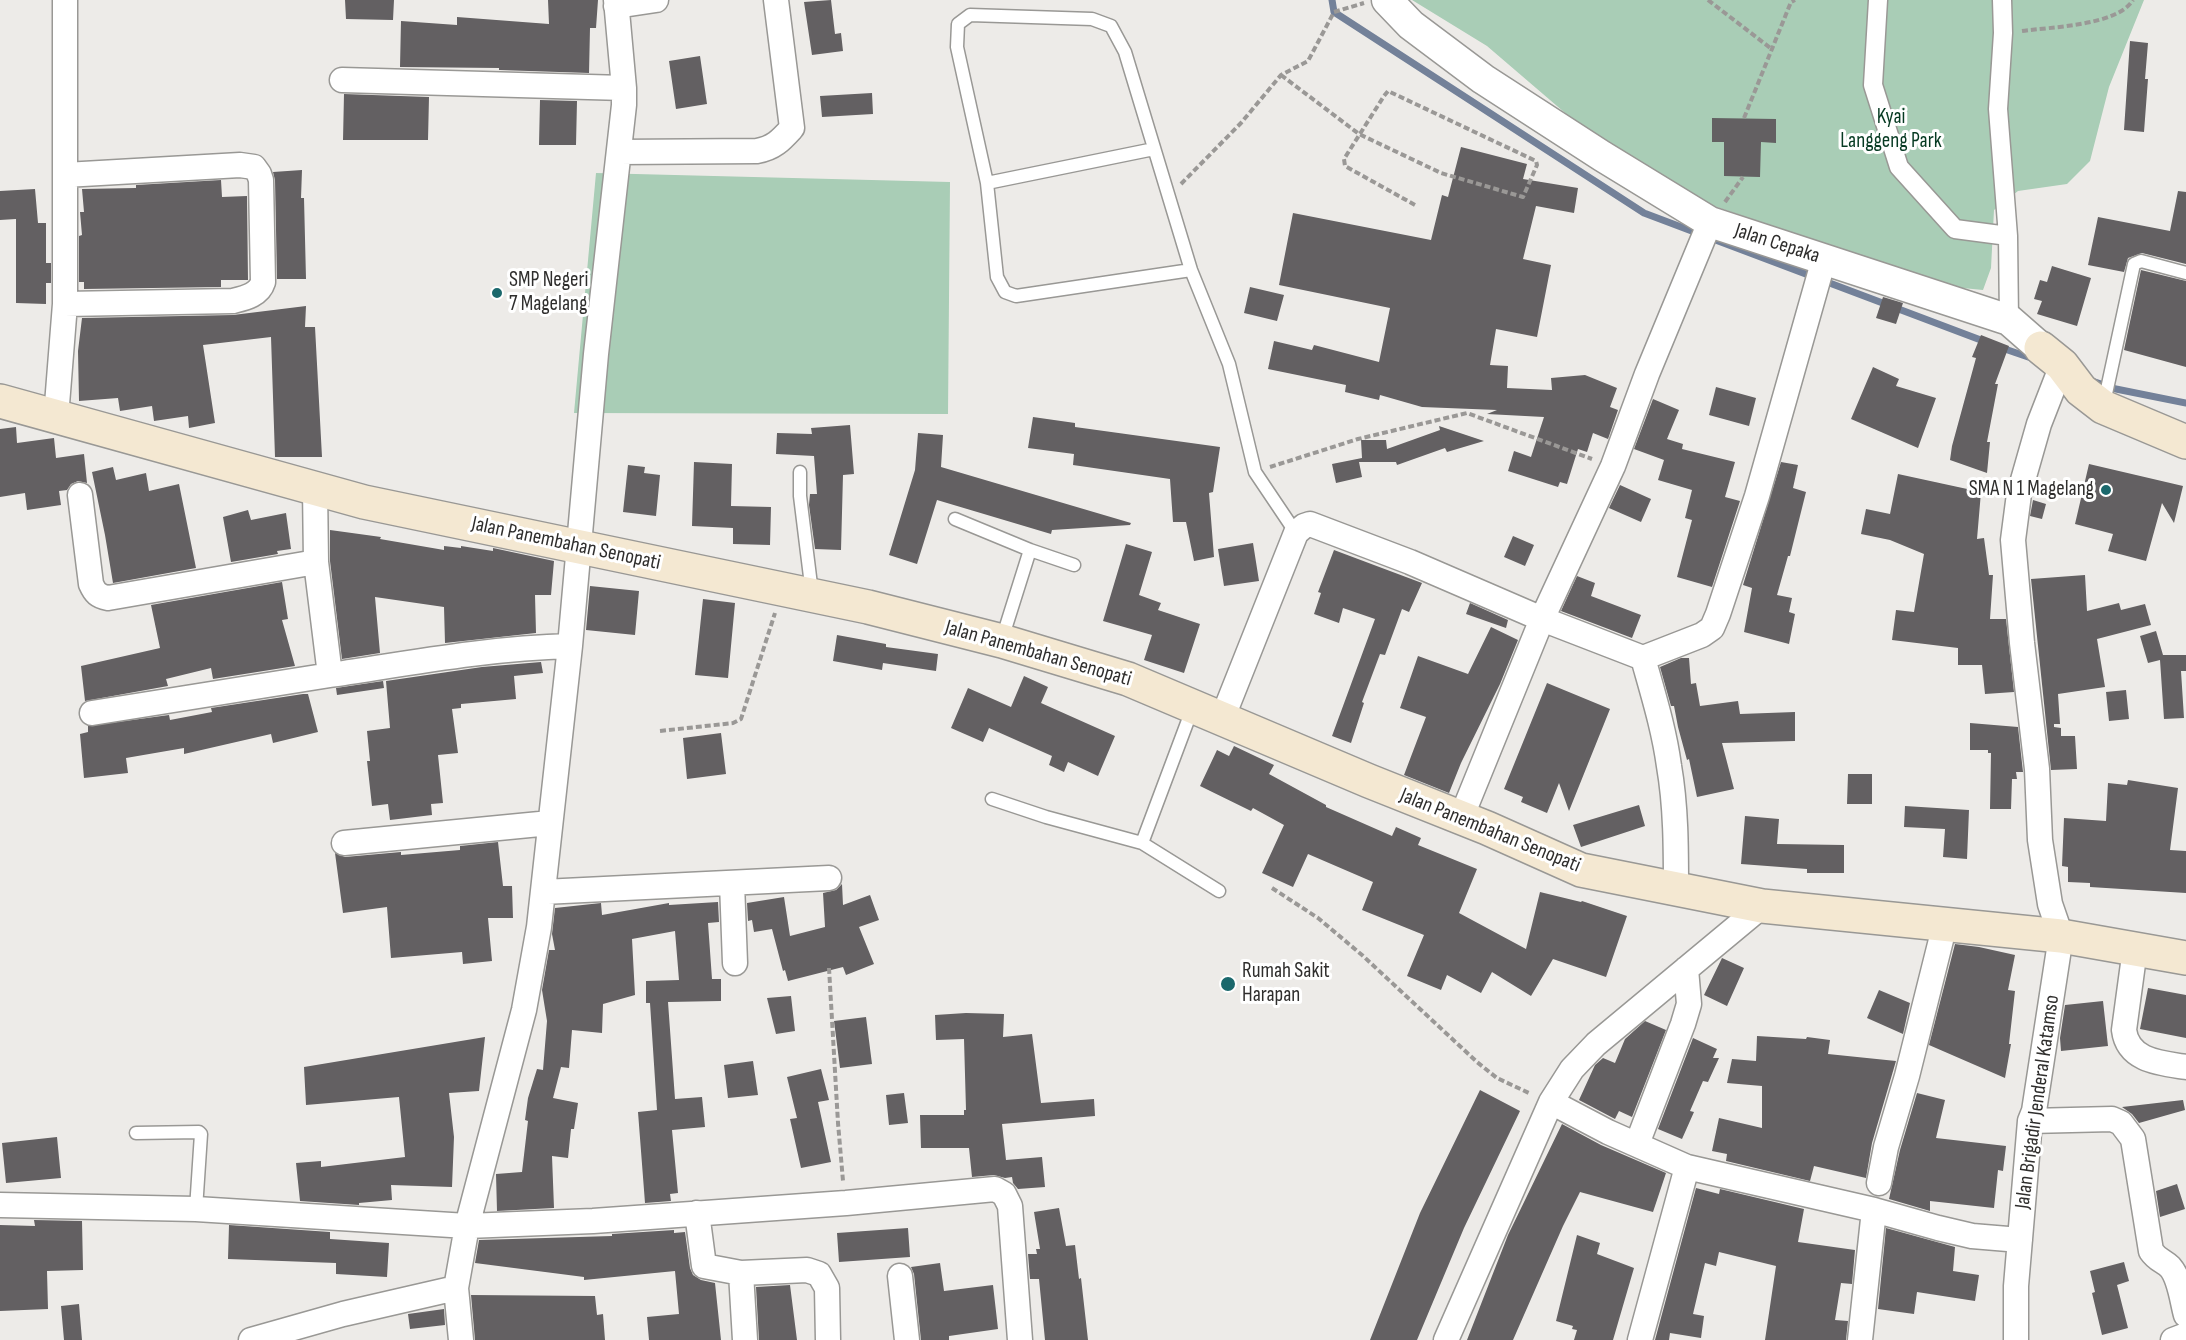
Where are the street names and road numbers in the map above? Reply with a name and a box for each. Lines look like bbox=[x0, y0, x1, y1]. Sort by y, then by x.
street label: Jalan Cepaka bbox=[1731, 218, 1823, 270]
street label: Jalan Panembahan Senopati bbox=[469, 512, 663, 576]
street label: Jalan Panembahan Senopati bbox=[942, 615, 1134, 693]
street label: Jalan Panembahan Senopati bbox=[1396, 783, 1584, 879]
street label: Jalan Brigadir Jenderal Katamso bbox=[2011, 993, 2065, 1211]

